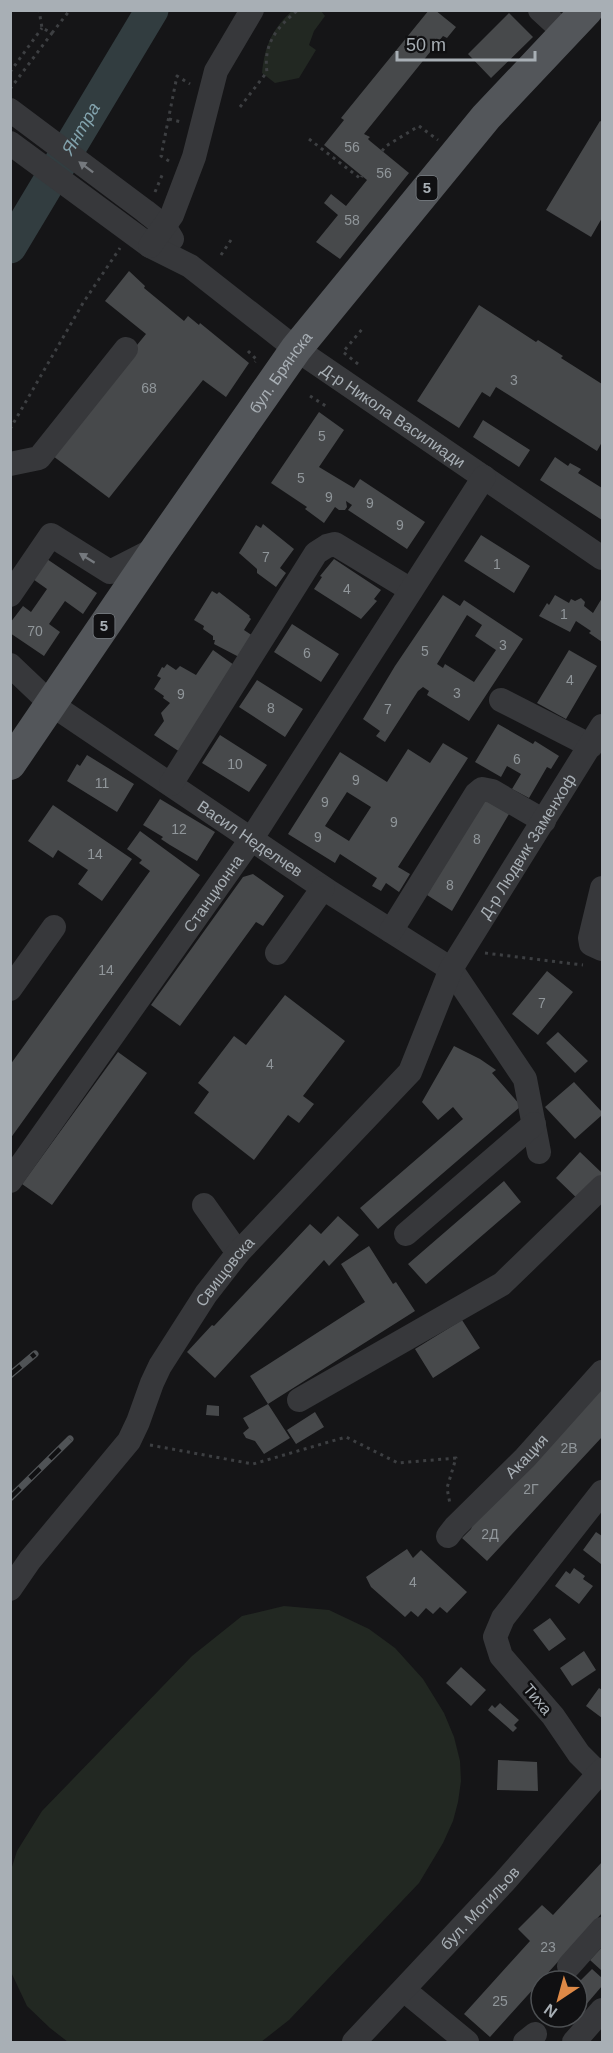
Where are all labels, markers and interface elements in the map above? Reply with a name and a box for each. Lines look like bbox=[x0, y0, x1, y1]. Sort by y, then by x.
scale bar bbox=[397, 24, 535, 62]
text: 50 m bbox=[406, 35, 446, 55]
water label: Янтра bbox=[57, 99, 104, 159]
house number: 56 bbox=[344, 139, 360, 155]
one-way arrow bbox=[79, 162, 94, 174]
house number: 56 bbox=[376, 165, 392, 181]
road number: 5 bbox=[416, 176, 438, 200]
house number: 58 bbox=[344, 212, 360, 228]
street label: бул. Брянска bbox=[246, 329, 316, 416]
street label: Д-р Никола Василиади bbox=[318, 361, 468, 471]
house number: 3 bbox=[510, 372, 518, 388]
house number: 68 bbox=[141, 380, 157, 396]
house number: 5 bbox=[318, 428, 326, 444]
house number: 5 bbox=[297, 470, 305, 486]
house number: 9 bbox=[325, 489, 333, 505]
house number: 9 bbox=[366, 495, 374, 511]
house number: 9 bbox=[396, 517, 404, 533]
house number: 7 bbox=[262, 549, 270, 565]
one-way arrow bbox=[79, 552, 95, 563]
house number: 1 bbox=[493, 556, 501, 572]
house number: 4 bbox=[343, 581, 351, 597]
house number: 1 bbox=[560, 606, 568, 622]
road number: 5 bbox=[94, 614, 114, 638]
house number: 70 bbox=[27, 623, 43, 639]
house number: 3 bbox=[499, 637, 507, 653]
house number: 5 bbox=[421, 643, 429, 659]
house number: 6 bbox=[303, 645, 311, 661]
house number: 4 bbox=[566, 672, 574, 688]
house number: 3 bbox=[453, 685, 461, 701]
house number: 9 bbox=[177, 686, 185, 702]
house number: 8 bbox=[267, 700, 275, 716]
house number: 7 bbox=[384, 701, 392, 717]
house number: 6 bbox=[513, 751, 521, 767]
house number: 10 bbox=[227, 756, 243, 772]
street label: Д-р Людвик Заменхоф bbox=[476, 771, 579, 922]
house number: 9 bbox=[352, 772, 360, 788]
house number: 11 bbox=[95, 775, 109, 791]
house number: 9 bbox=[321, 794, 329, 810]
street label: Васил Неделчев bbox=[194, 798, 306, 880]
house number: 9 bbox=[390, 814, 398, 830]
house number: 12 bbox=[171, 821, 187, 837]
house number: 9 bbox=[314, 829, 322, 845]
house number: 8 bbox=[473, 831, 481, 847]
house number: 14 bbox=[87, 846, 103, 862]
street label: Станционна bbox=[180, 852, 246, 935]
house number: 8 bbox=[446, 877, 454, 893]
house number: 14 bbox=[98, 962, 114, 978]
house number: 7 bbox=[538, 995, 546, 1011]
house number: 4 bbox=[266, 1056, 274, 1072]
street label: Свищовска bbox=[193, 1234, 258, 1309]
street label: Акация bbox=[502, 1431, 551, 1482]
house number: 2В bbox=[560, 1440, 578, 1456]
house number: 2Г bbox=[523, 1481, 539, 1497]
house number: 2Д bbox=[481, 1526, 499, 1542]
house number: 4 bbox=[409, 1574, 417, 1590]
street label: Тиха bbox=[520, 1681, 555, 1718]
street label: бул. Могильов bbox=[437, 1863, 523, 1953]
house number: 23 bbox=[540, 1939, 556, 1955]
north arrow bbox=[529, 1969, 589, 2029]
house number: 25 bbox=[492, 1993, 508, 2009]
text: N bbox=[541, 2000, 560, 2021]

